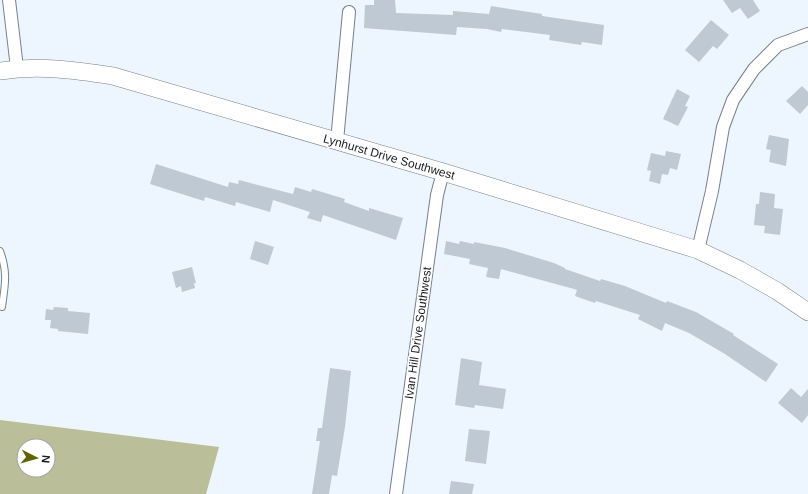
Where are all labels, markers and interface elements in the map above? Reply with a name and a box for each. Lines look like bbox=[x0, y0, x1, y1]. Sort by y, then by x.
street label: Lynhurst Drive Southwest bbox=[322, 131, 457, 183]
street label: Ivan Hill Drive Southwest bbox=[402, 265, 434, 400]
north arrow bbox=[16, 438, 56, 478]
text: N bbox=[40, 454, 52, 464]

